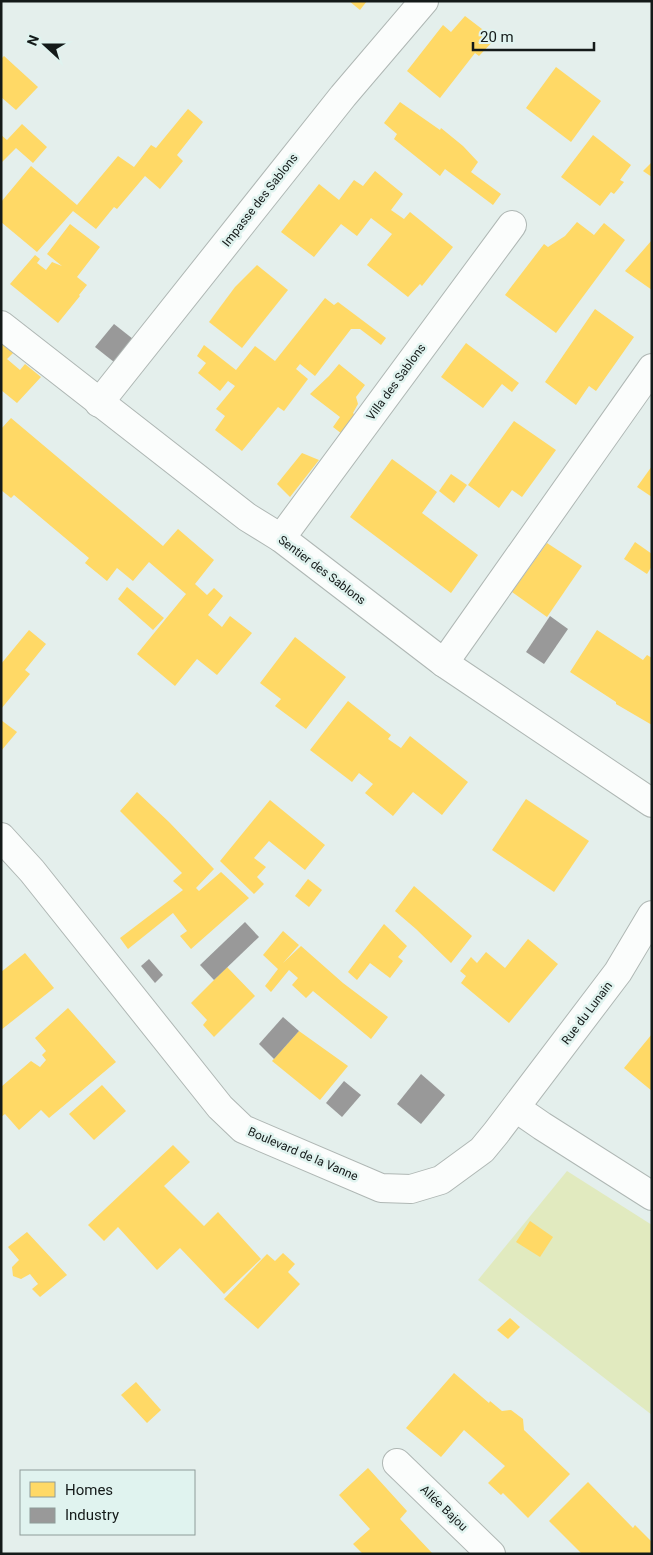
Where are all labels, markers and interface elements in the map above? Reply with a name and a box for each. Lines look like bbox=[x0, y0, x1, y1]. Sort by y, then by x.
north arrow bbox=[20, 20, 70, 70]
scale bar bbox=[473, 20, 594, 52]
text: 20 m bbox=[480, 28, 514, 46]
text: N bbox=[24, 33, 42, 48]
street label: Impasse des Sablons bbox=[219, 151, 301, 249]
street label: Villa des Sablons bbox=[364, 341, 428, 423]
street label: Sentier des Sablons bbox=[276, 533, 368, 607]
street label: Rue du Lunain bbox=[559, 979, 615, 1047]
street label: Boulevard de la Vanne bbox=[246, 1124, 360, 1184]
legend bbox=[20, 1470, 195, 1535]
text: Homes bbox=[65, 1481, 113, 1499]
street label: Allée Bajou bbox=[418, 1482, 470, 1534]
text: Industry bbox=[65, 1506, 119, 1524]

